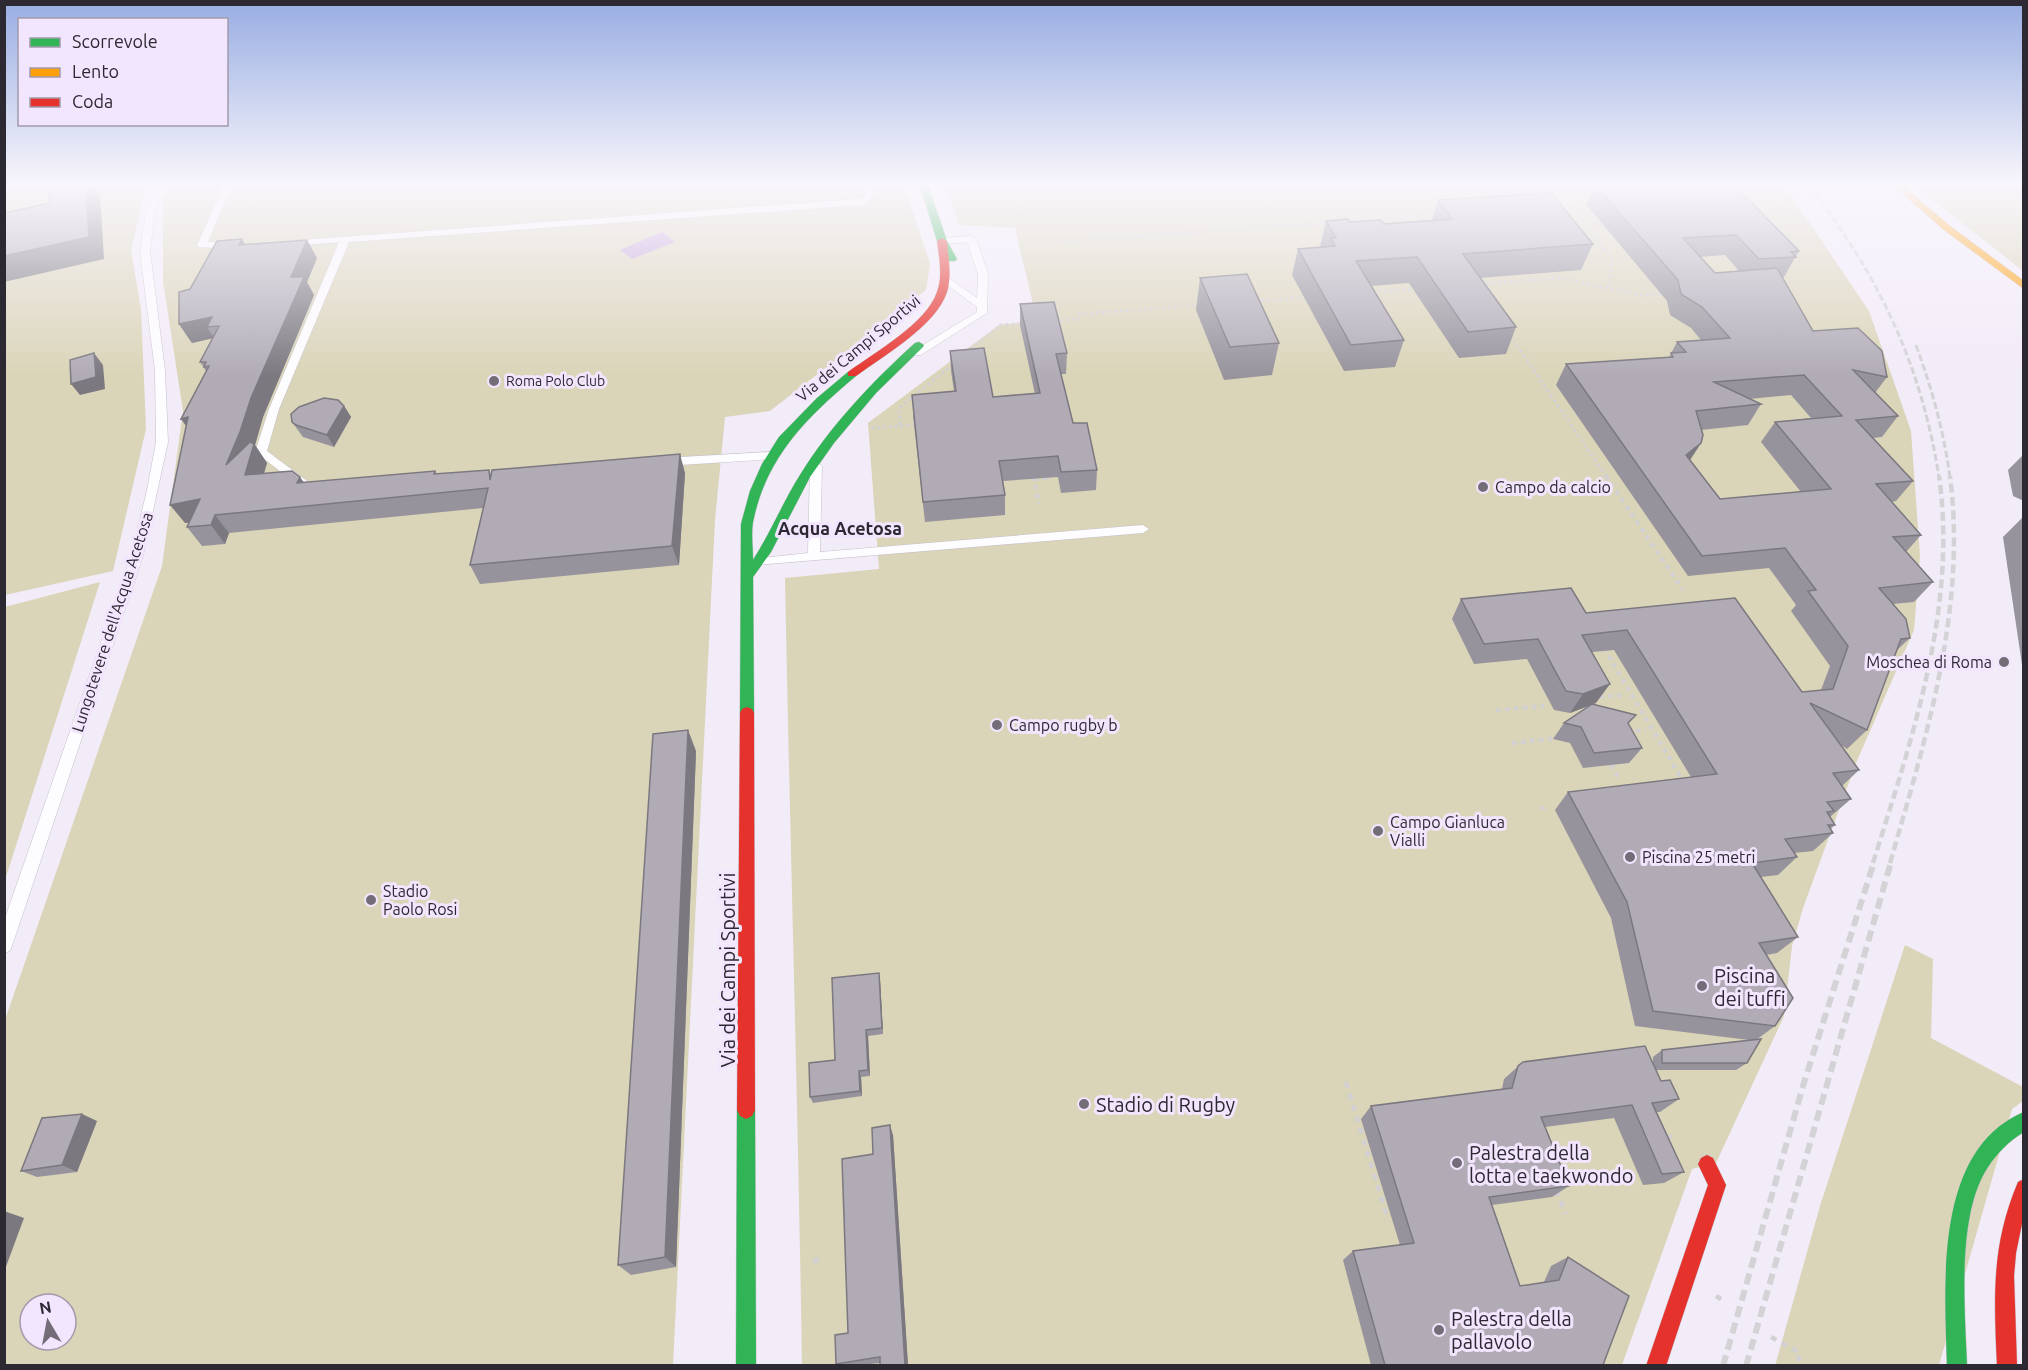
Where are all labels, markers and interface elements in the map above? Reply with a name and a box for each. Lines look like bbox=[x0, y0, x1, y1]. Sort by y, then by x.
legend bbox=[18, 18, 228, 126]
text: Scorrevole bbox=[72, 31, 158, 51]
text: Lento bbox=[72, 61, 119, 81]
text: Coda bbox=[72, 91, 113, 111]
street label: Via dei Campi Sportivi bbox=[792, 291, 924, 405]
place label: Roma Polo Club bbox=[506, 373, 605, 389]
marker: Roma Polo Club bbox=[487, 374, 501, 388]
place label: Campo da calcio bbox=[1495, 478, 1611, 496]
marker: Campo da calcio bbox=[1476, 480, 1490, 494]
street label: Lungotevere dell'Acqua Acetosa bbox=[68, 510, 156, 734]
district label: Acqua Acetosa bbox=[778, 518, 902, 538]
place label: Moschea di Roma bbox=[1866, 653, 1992, 671]
marker: Moschea di Roma bbox=[1997, 655, 2011, 669]
place label: Campo rugby b bbox=[1009, 716, 1118, 734]
marker: Campo rugby b bbox=[990, 718, 1004, 732]
place label: Campo Gianluca Vialli bbox=[1390, 813, 1505, 849]
marker: Campo Gianluca Vialli bbox=[1371, 824, 1385, 838]
place label: Piscina 25 metri bbox=[1642, 848, 1755, 866]
marker: Piscina 25 metri bbox=[1623, 850, 1637, 864]
street label: Via dei Campi Sportivi bbox=[716, 873, 739, 1067]
place label: Stadio Paolo Rosi bbox=[383, 882, 457, 918]
marker: Stadio Paolo Rosi bbox=[364, 893, 378, 907]
place label: Piscina dei tuffi bbox=[1714, 964, 1786, 1010]
marker: Piscina dei tuffi bbox=[1695, 979, 1709, 993]
place label: Stadio di Rugby bbox=[1096, 1093, 1236, 1116]
marker: Stadio di Rugby bbox=[1077, 1097, 1091, 1111]
place label: Palestra della lotta e taekwondo bbox=[1469, 1141, 1633, 1187]
marker: Palestra della lotta e taekwondo bbox=[1450, 1156, 1464, 1170]
north arrow bbox=[18, 1292, 78, 1352]
text: N bbox=[38, 1297, 53, 1317]
place label: Palestra della pallavolo bbox=[1451, 1307, 1572, 1353]
marker: Palestra della pallavolo bbox=[1432, 1323, 1446, 1337]

